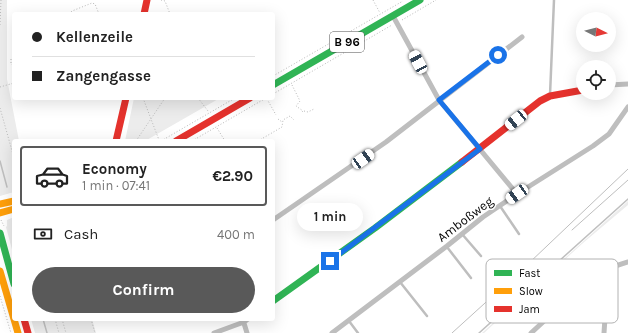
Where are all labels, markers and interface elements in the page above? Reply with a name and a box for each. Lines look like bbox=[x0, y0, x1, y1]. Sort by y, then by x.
north arrow bbox=[576, 12, 616, 52]
map controls bbox=[576, 12, 616, 100]
text: Kellenzeile bbox=[56, 28, 133, 46]
road number: B 96 bbox=[330, 32, 364, 52]
route start bbox=[489, 46, 507, 64]
car bbox=[407, 49, 429, 75]
button: locate bbox=[576, 60, 616, 100]
text: Zangengasse bbox=[56, 67, 151, 85]
car bbox=[503, 108, 529, 132]
car bbox=[350, 147, 376, 171]
icon: car bbox=[34, 158, 70, 194]
text: Economy bbox=[82, 160, 147, 178]
text: €2.90 bbox=[213, 167, 253, 185]
text: 1 min · 07:41 bbox=[82, 178, 150, 193]
car bbox=[504, 182, 530, 206]
street label: Amboßweg bbox=[434, 193, 496, 245]
callout: 1 min bbox=[297, 203, 363, 231]
text: 1 min bbox=[314, 209, 346, 224]
icon: cash bbox=[32, 223, 54, 245]
text: Cash bbox=[64, 225, 98, 243]
text: 400 m bbox=[217, 227, 255, 242]
route end bbox=[321, 252, 339, 270]
legend bbox=[486, 259, 618, 323]
button: Confirm bbox=[32, 267, 255, 313]
text: Fast bbox=[519, 267, 540, 280]
text: Slow bbox=[519, 285, 543, 298]
text: Jam bbox=[519, 303, 540, 316]

